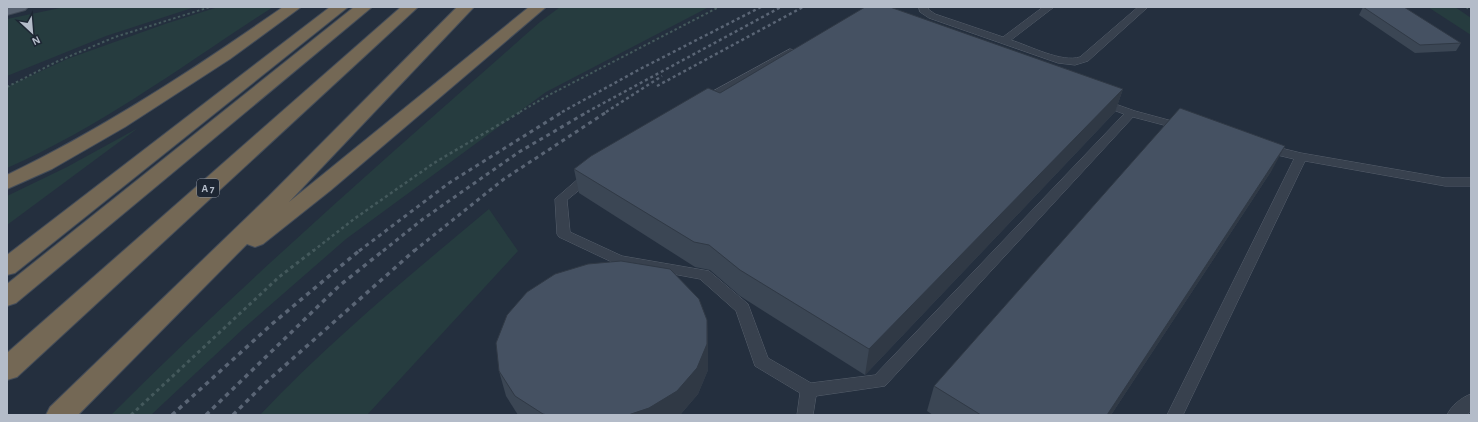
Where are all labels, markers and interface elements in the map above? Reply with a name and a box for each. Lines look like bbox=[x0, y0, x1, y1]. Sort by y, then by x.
north arrow bbox=[12, 12, 52, 52]
text: N bbox=[30, 34, 42, 47]
road number: A 7 bbox=[197, 179, 219, 197]

